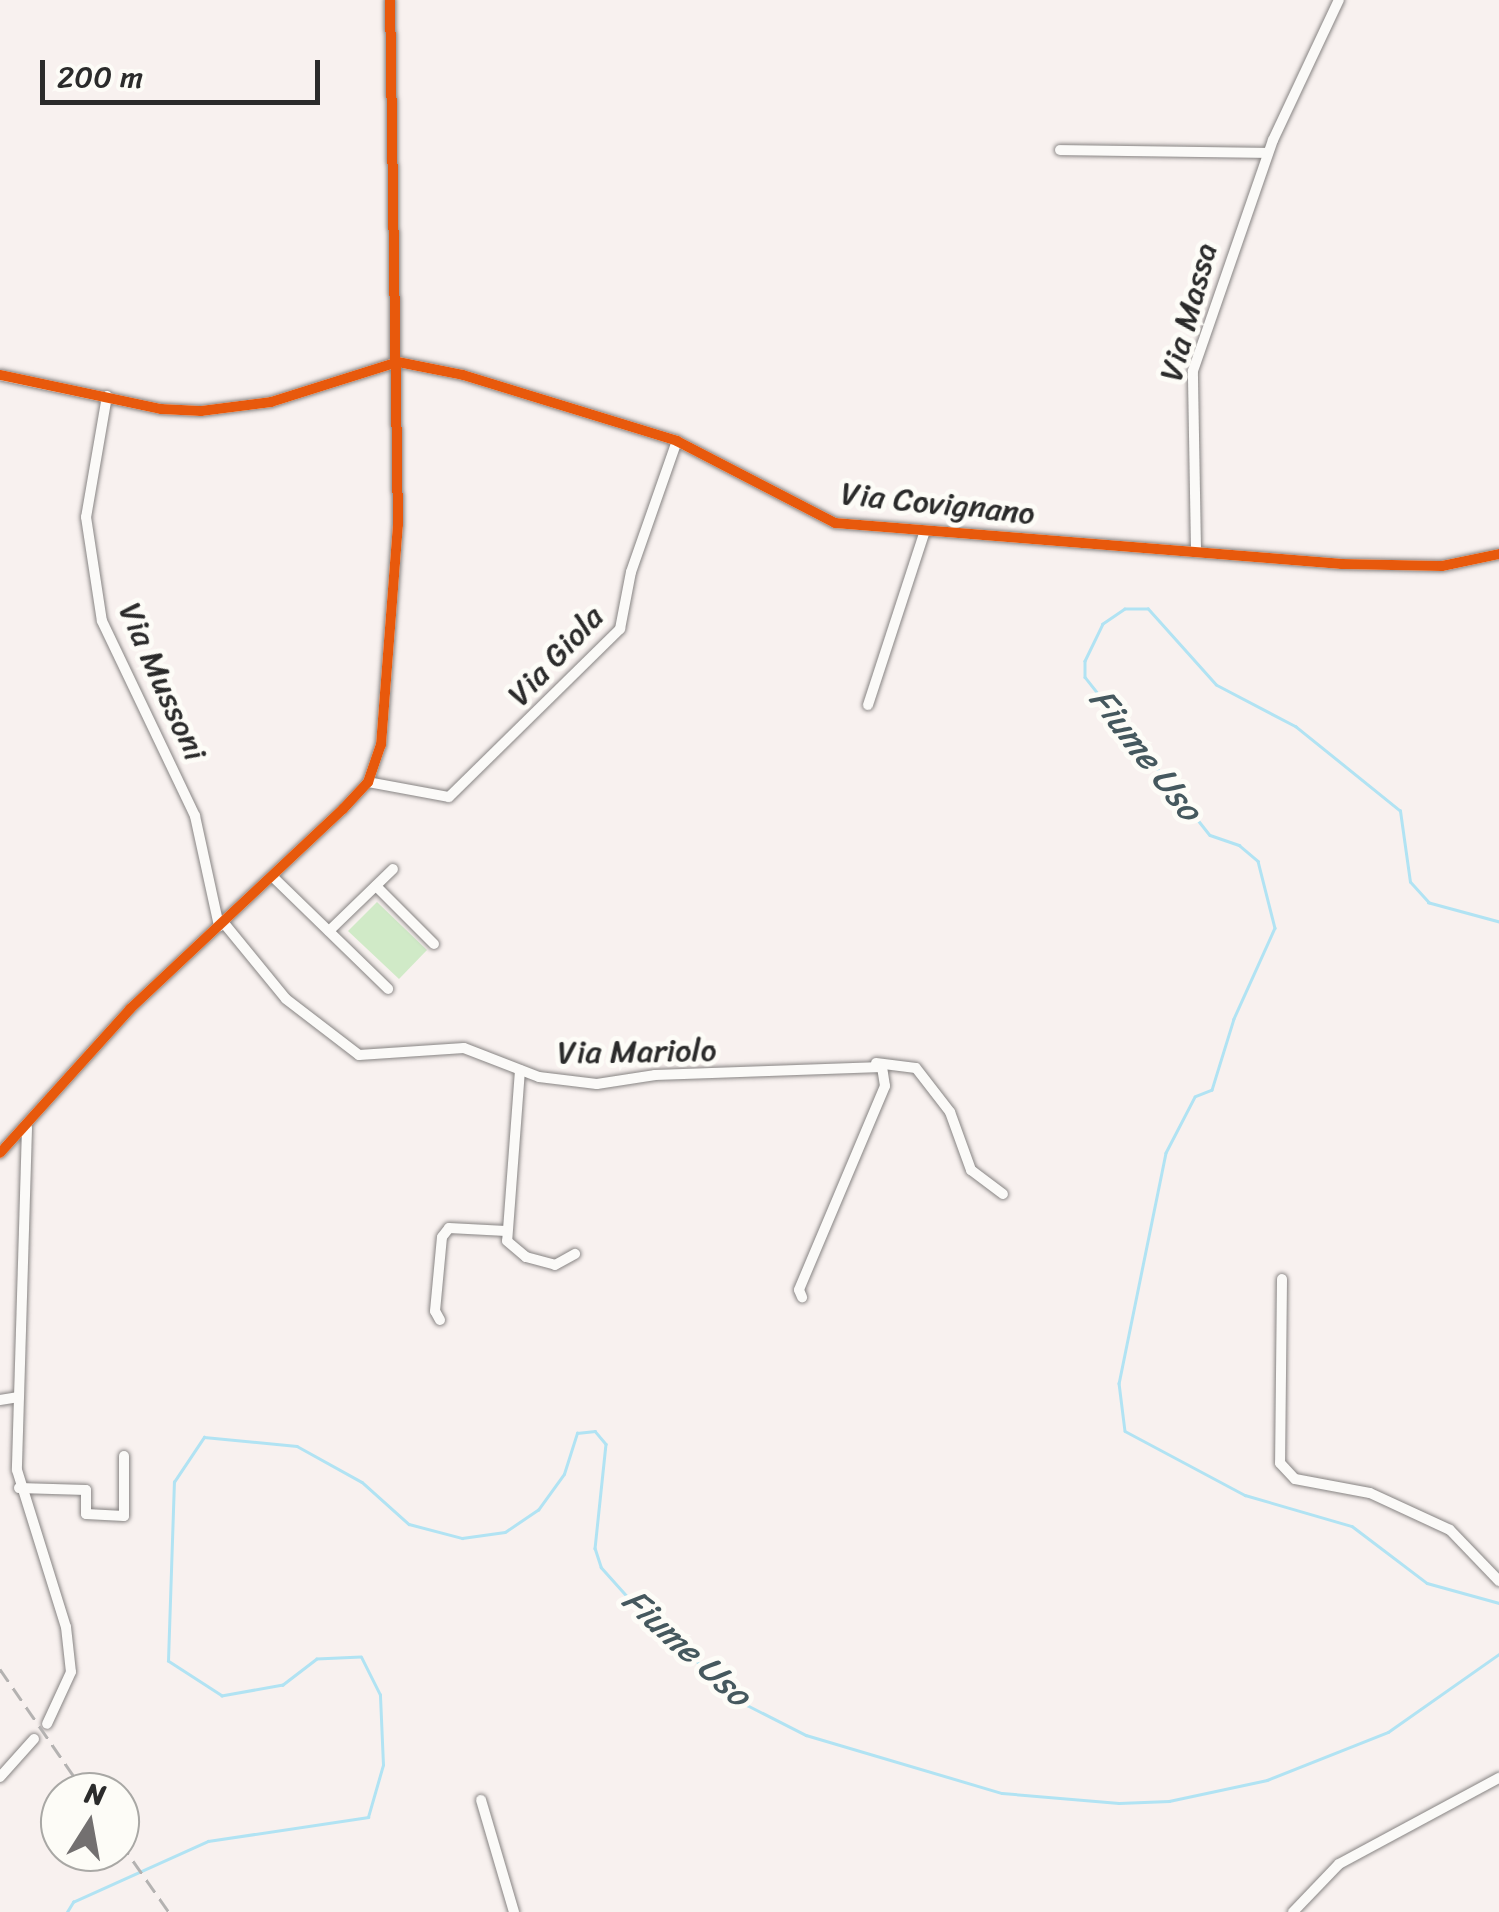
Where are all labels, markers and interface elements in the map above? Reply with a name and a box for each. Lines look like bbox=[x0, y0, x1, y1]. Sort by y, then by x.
scale bar bbox=[45, 40, 325, 102]
text: 200 m bbox=[57, 50, 143, 104]
street label: Via Massa bbox=[1152, 239, 1226, 385]
street label: Via Covignano bbox=[839, 475, 1037, 533]
street label: Via Mussoni bbox=[110, 598, 214, 766]
street label: Via Giola bbox=[500, 598, 612, 714]
water label: Fiume Uso bbox=[1081, 679, 1211, 829]
street label: Via Mariolo bbox=[558, 1031, 716, 1073]
water label: Fiume Uso bbox=[614, 1579, 760, 1715]
text: N bbox=[81, 1768, 110, 1820]
north arrow bbox=[40, 1772, 140, 1872]

